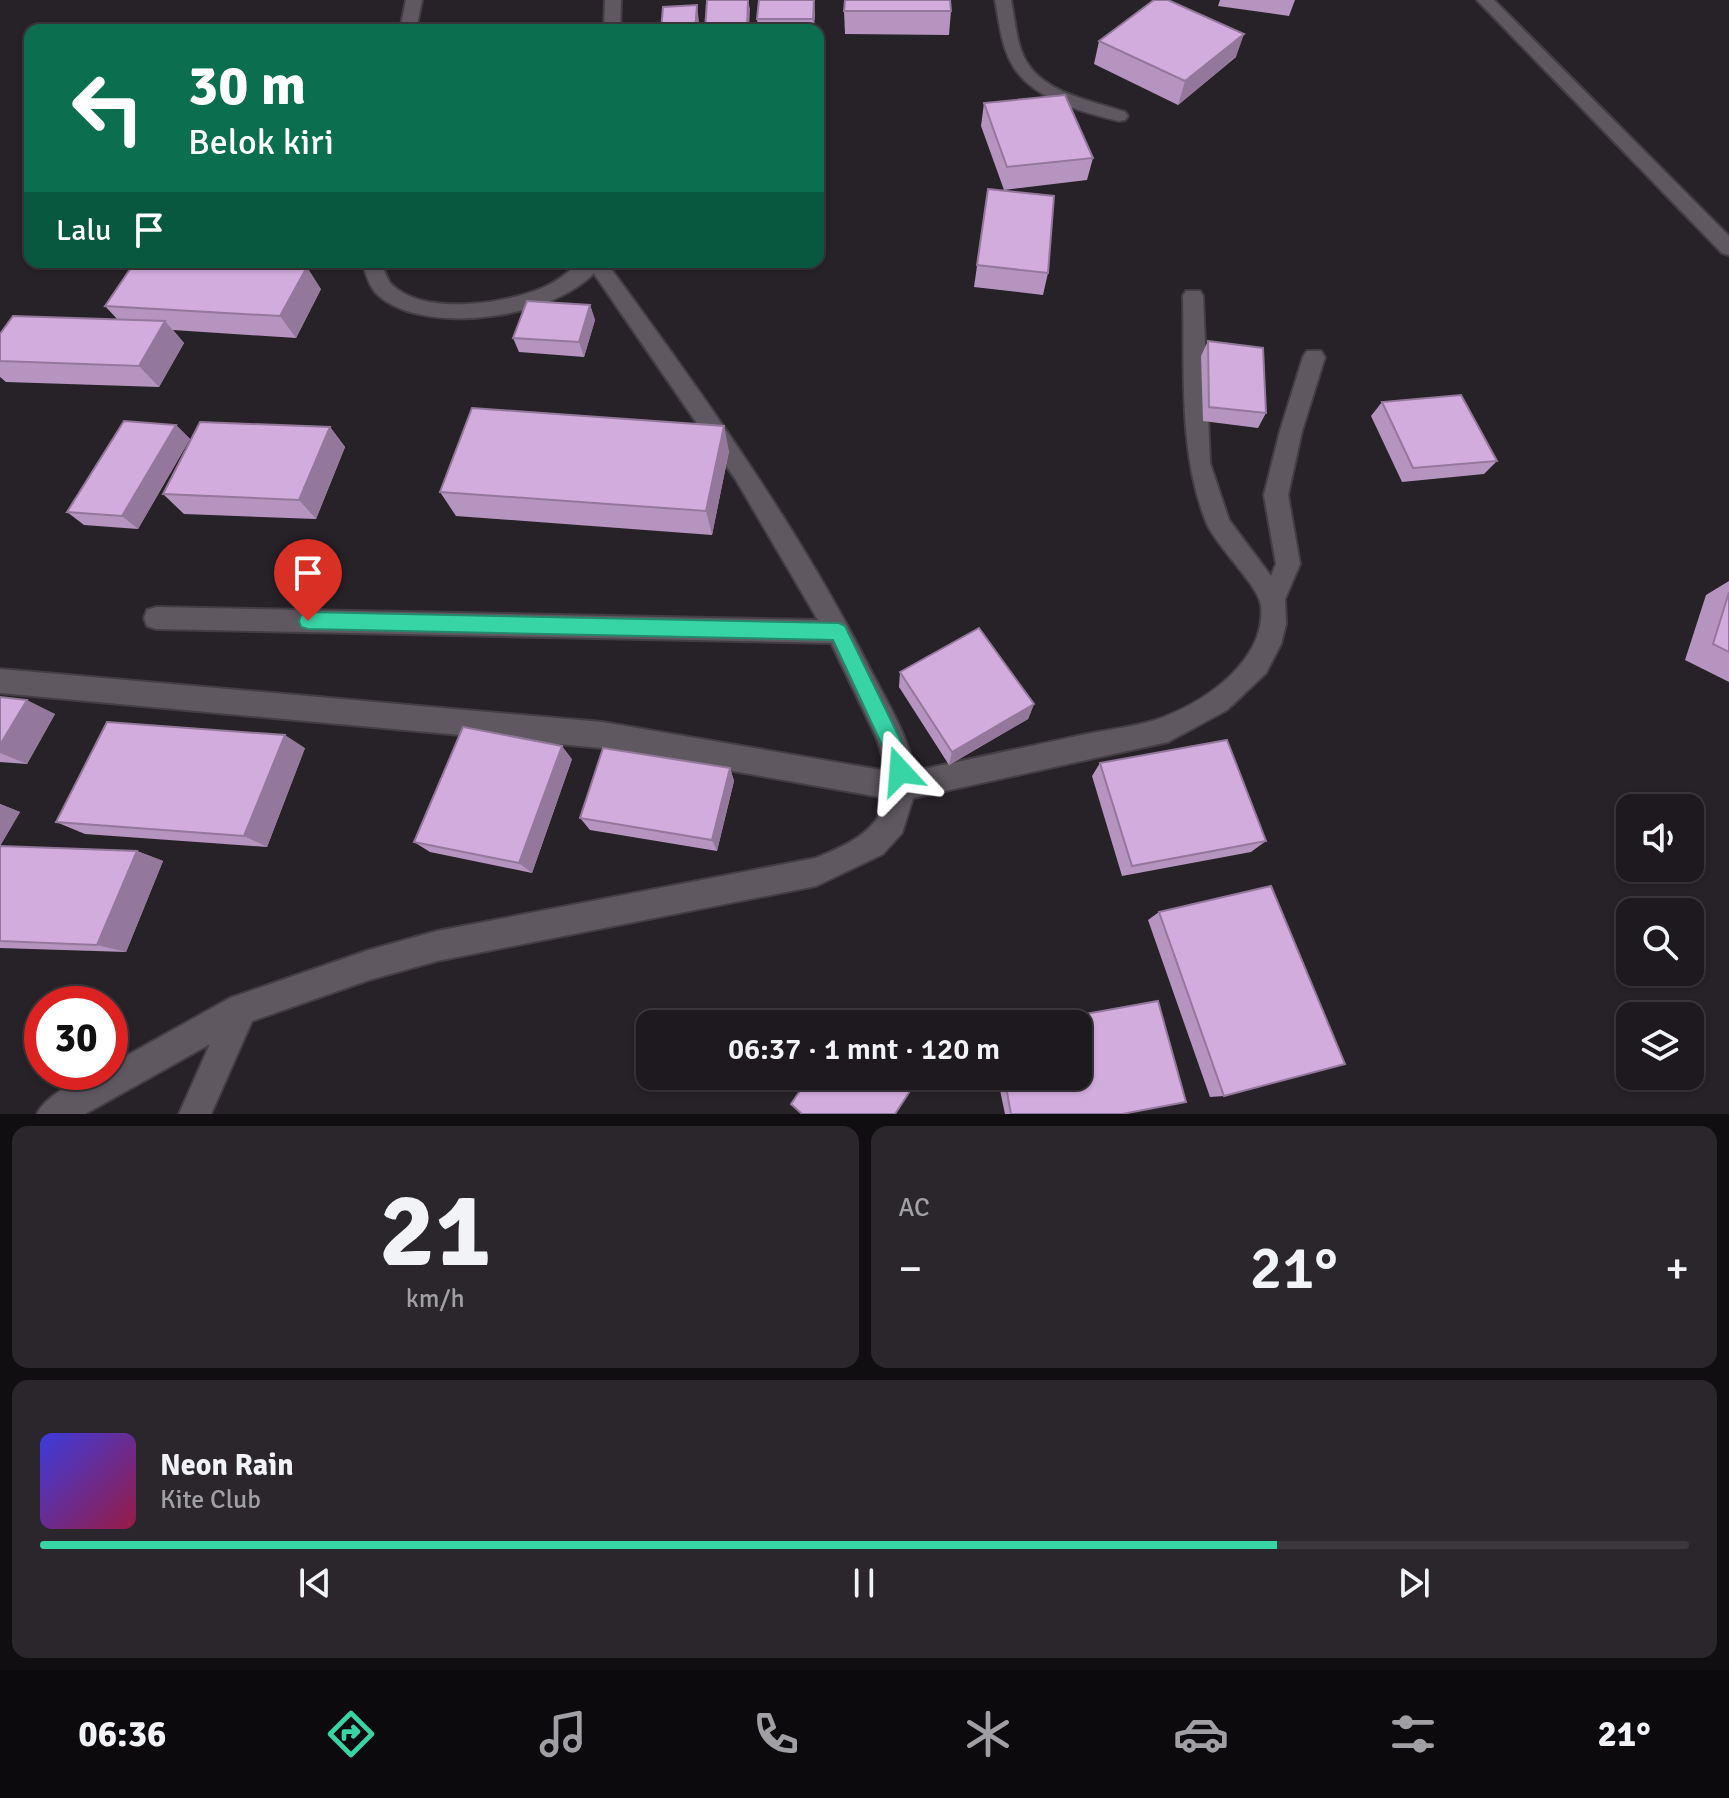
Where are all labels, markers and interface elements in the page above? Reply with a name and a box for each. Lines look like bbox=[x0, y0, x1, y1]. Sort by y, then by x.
text: 30 m bbox=[188, 51, 306, 120]
icon: left bbox=[56, 56, 160, 160]
text: Belok kiri bbox=[188, 120, 334, 165]
icon: arrive bbox=[127, 208, 171, 252]
text: Lalu bbox=[56, 212, 111, 249]
pin bbox=[274, 539, 342, 621]
icon: arrive bbox=[286, 551, 330, 595]
position arrow bbox=[858, 729, 942, 813]
map controls bbox=[1616, 794, 1704, 1090]
button: sound bbox=[1616, 794, 1704, 882]
button: search bbox=[1616, 898, 1704, 986]
speed limit sign: 30 bbox=[24, 986, 128, 1090]
button: layers bbox=[1616, 1002, 1704, 1090]
text: 06:37 · 1 mnt · 120 m bbox=[728, 1031, 1000, 1068]
text: 21 bbox=[379, 1167, 491, 1295]
text: AC bbox=[899, 1192, 930, 1224]
text: 21° bbox=[1250, 1232, 1338, 1306]
text: − bbox=[899, 1242, 922, 1296]
text: + bbox=[1665, 1242, 1689, 1296]
text: km/h bbox=[406, 1283, 465, 1315]
text: Neon Rain bbox=[160, 1447, 294, 1484]
text: Kite Club bbox=[160, 1484, 261, 1516]
icon: previous bbox=[293, 1561, 337, 1605]
icon: pause bbox=[842, 1561, 886, 1605]
icon: next bbox=[1392, 1561, 1436, 1605]
icon: directions bbox=[323, 1706, 379, 1762]
icon: music bbox=[535, 1706, 591, 1762]
icon: phone bbox=[748, 1706, 804, 1762]
icon: climate bbox=[960, 1706, 1016, 1762]
icon: car bbox=[1173, 1706, 1229, 1762]
icon: filters bbox=[1385, 1706, 1441, 1762]
text: 06:36 bbox=[78, 1712, 167, 1757]
text: 21° bbox=[1597, 1712, 1651, 1757]

